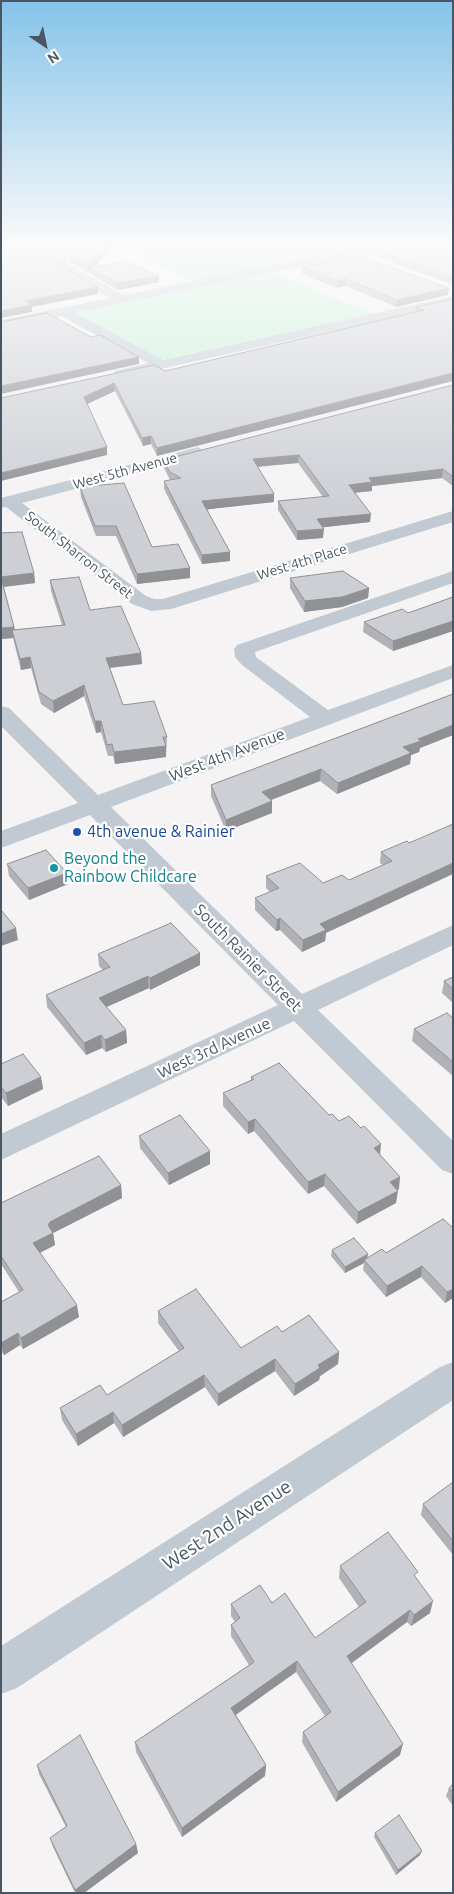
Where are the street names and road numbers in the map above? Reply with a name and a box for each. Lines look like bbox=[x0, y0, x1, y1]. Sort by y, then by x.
street label: West 5th Avenue bbox=[71, 449, 179, 493]
street label: South Sharron Street bbox=[22, 508, 136, 602]
street label: West 4th Place bbox=[255, 540, 349, 584]
street label: West 4th Avenue bbox=[166, 724, 288, 786]
street label: South Rainier Street bbox=[190, 900, 306, 1016]
street label: West 3rd Avenue bbox=[155, 1013, 273, 1083]
street label: West 2nd Avenue bbox=[158, 1475, 296, 1575]

